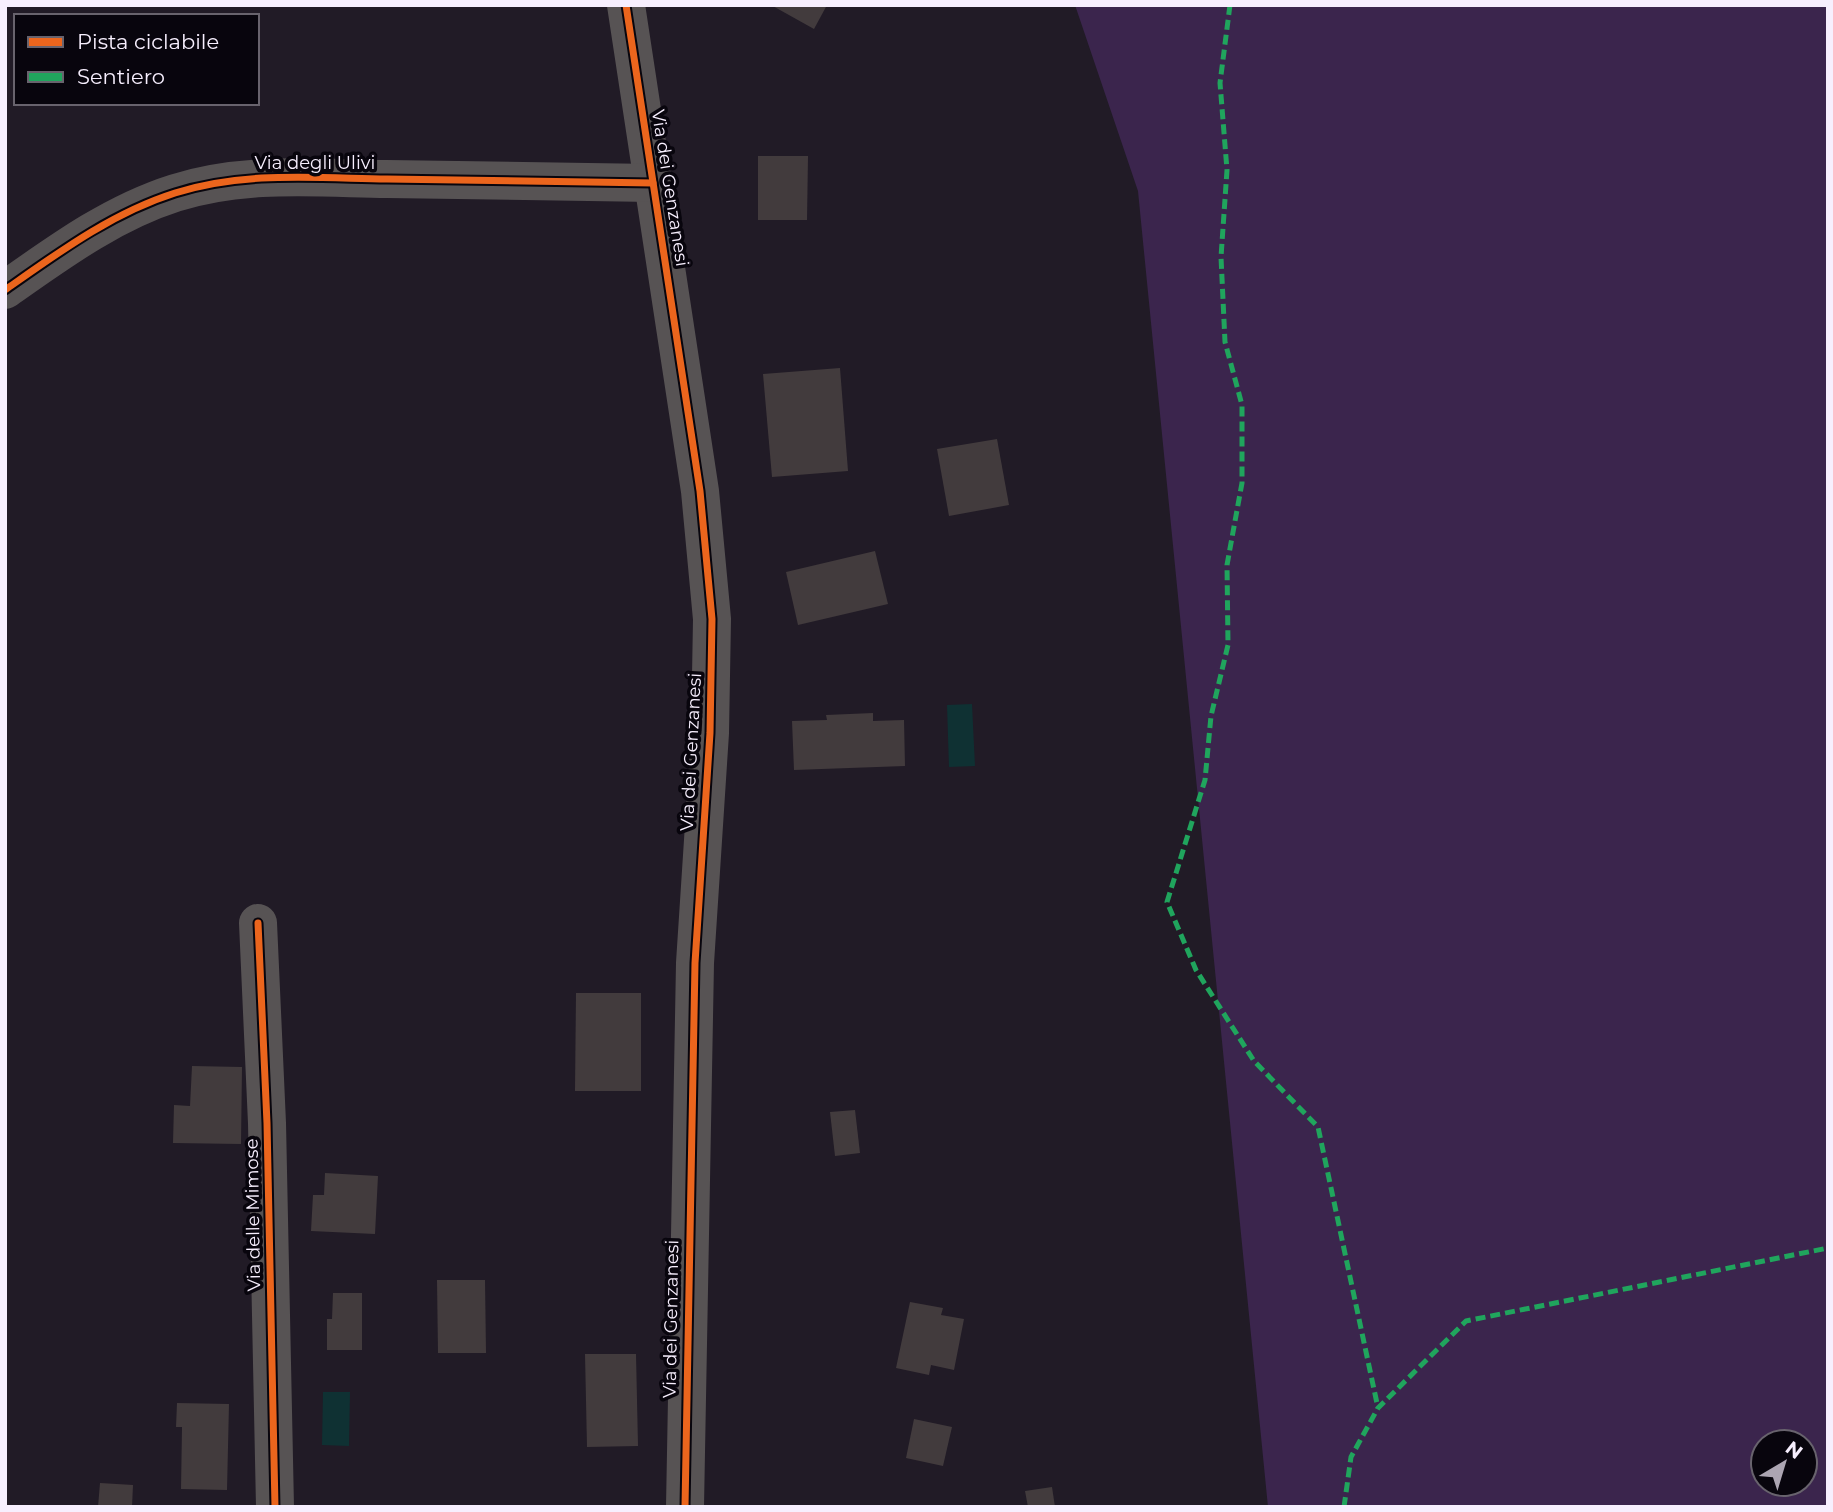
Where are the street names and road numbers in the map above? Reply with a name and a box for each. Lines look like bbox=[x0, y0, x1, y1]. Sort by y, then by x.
street label: Via dei Genzanesi bbox=[647, 108, 693, 268]
street label: Via degli Ulivi bbox=[255, 152, 375, 174]
street label: Via dei Genzanesi bbox=[676, 672, 706, 832]
street label: Via delle Mimose bbox=[241, 1138, 265, 1292]
street label: Via dei Genzanesi bbox=[659, 1240, 683, 1398]

